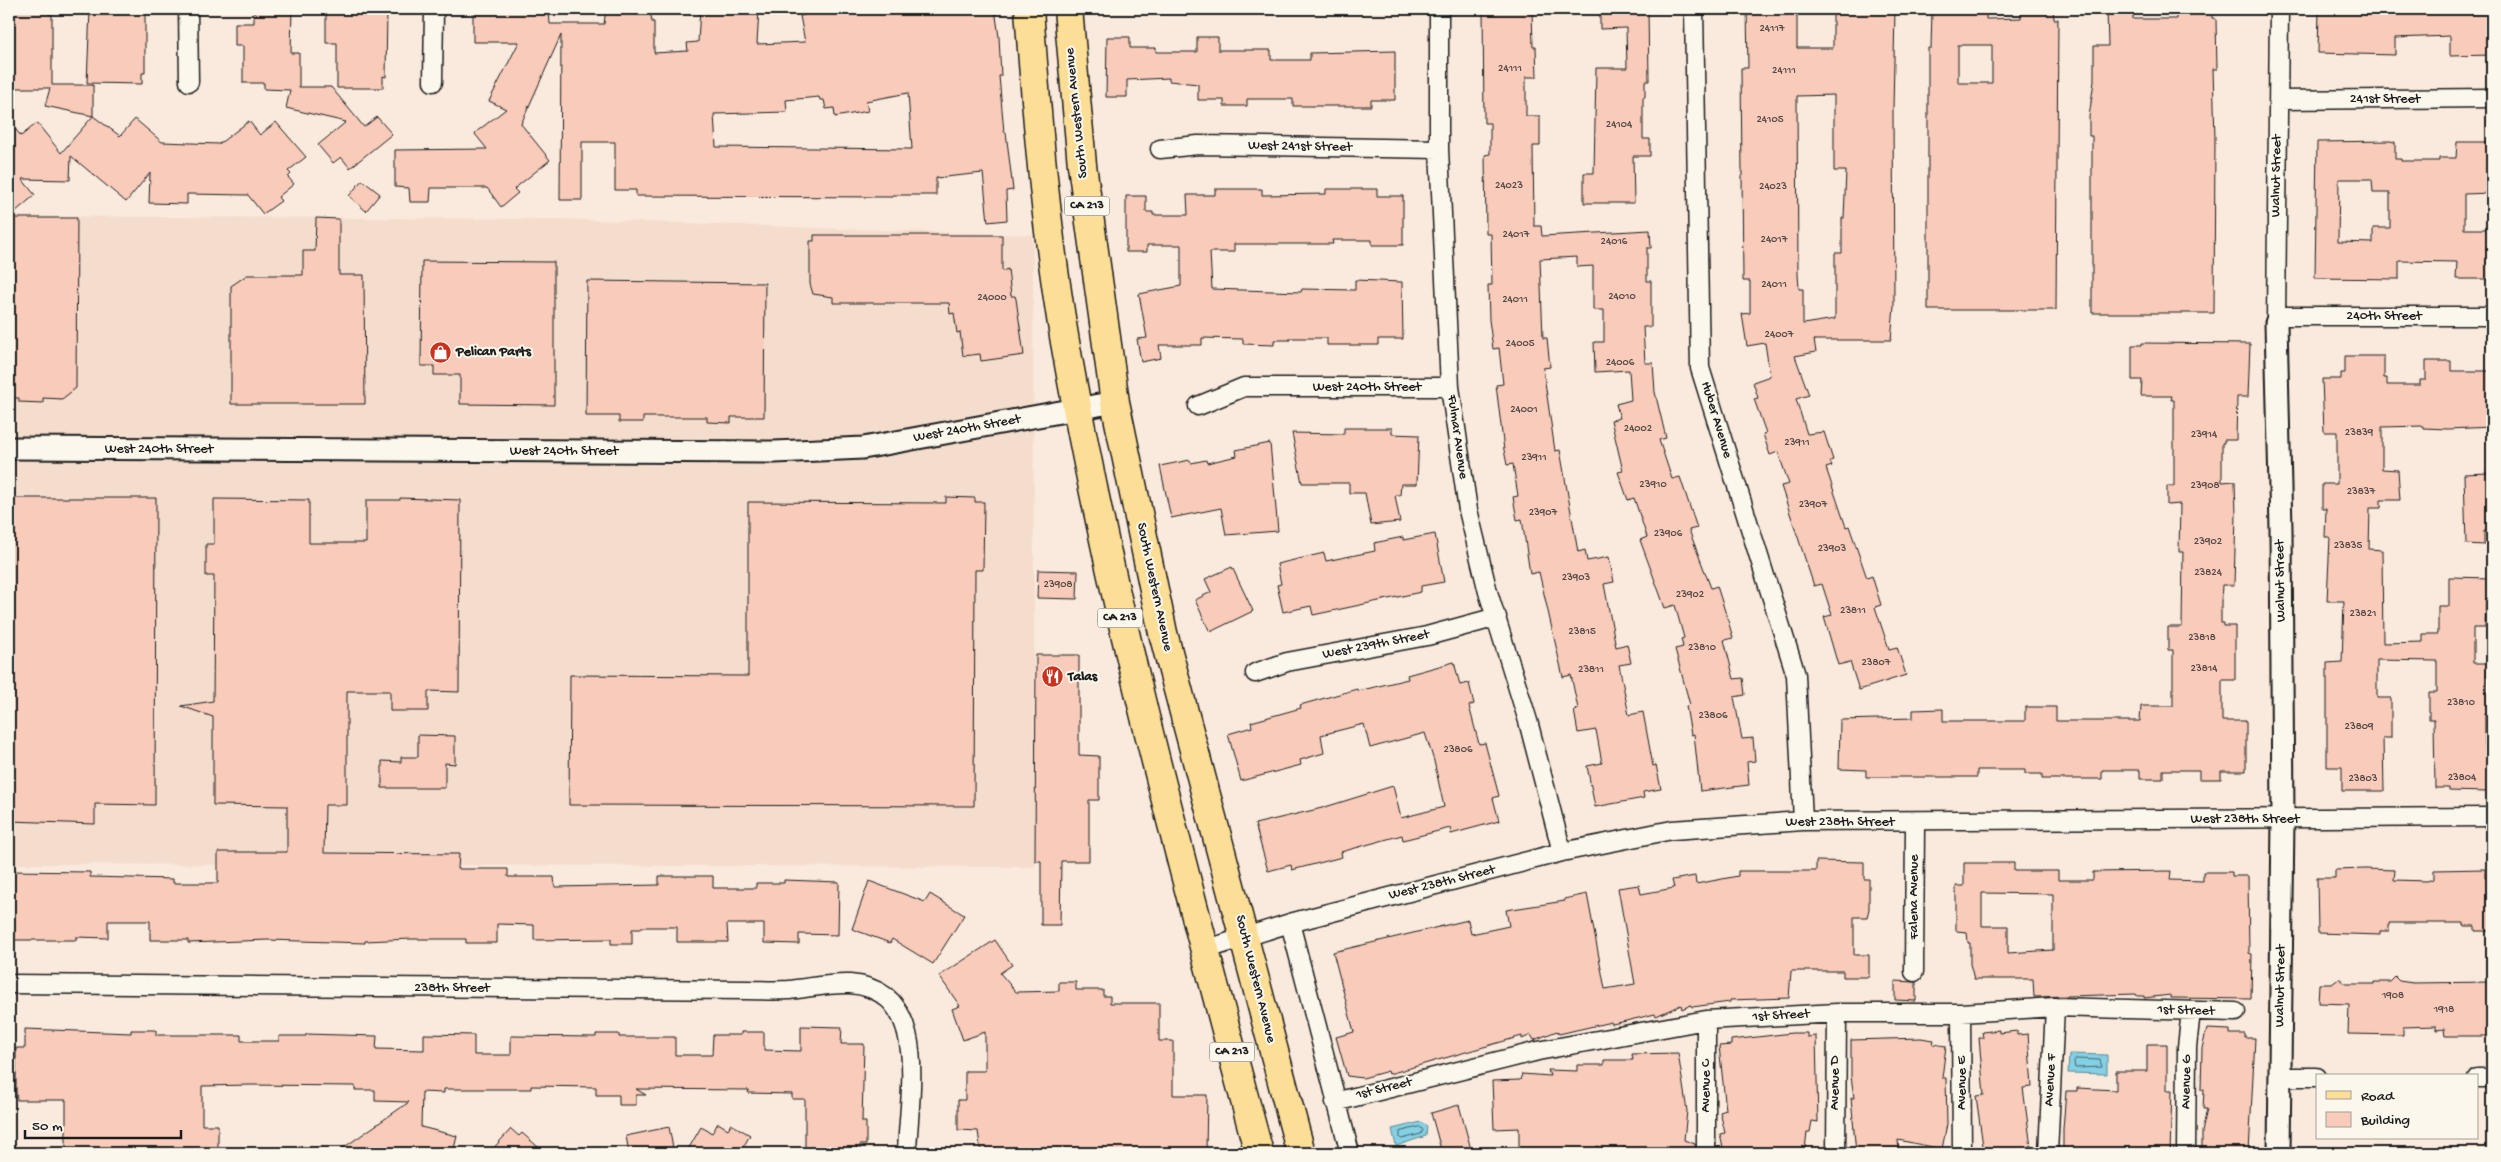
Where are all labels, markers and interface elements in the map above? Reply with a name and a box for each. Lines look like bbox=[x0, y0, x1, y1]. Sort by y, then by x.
house number: 24117 bbox=[1759, 23, 1785, 35]
street label: South Western Avenue bbox=[1062, 46, 1092, 179]
house number: 24111 bbox=[1498, 63, 1522, 75]
house number: 24111 bbox=[1772, 65, 1796, 77]
street label: 241st Street bbox=[2350, 91, 2422, 108]
house number: 24105 bbox=[1756, 114, 1784, 126]
house number: 24104 bbox=[1606, 119, 1633, 131]
street label: Walnut Street bbox=[2268, 133, 2286, 217]
street label: West 241st Street bbox=[1248, 138, 1353, 156]
house number: 24023 bbox=[1495, 180, 1523, 192]
house number: 24023 bbox=[1759, 181, 1787, 193]
road number: CA 213 bbox=[1064, 197, 1110, 216]
house number: 24017 bbox=[1502, 229, 1530, 241]
house number: 24017 bbox=[1760, 234, 1788, 246]
house number: 24016 bbox=[1601, 236, 1628, 248]
house number: 24011 bbox=[1761, 279, 1787, 291]
house number: 24010 bbox=[1608, 291, 1636, 303]
house number: 24000 bbox=[977, 292, 1007, 304]
house number: 24011 bbox=[1502, 294, 1528, 306]
street label: 240th Street bbox=[2346, 308, 2423, 325]
house number: 24007 bbox=[1765, 329, 1794, 341]
house number: 24005 bbox=[1506, 338, 1535, 350]
shop icon: Pelican Parts bbox=[428, 340, 452, 364]
place label: Pelican Parts bbox=[455, 344, 532, 361]
house number: 24006 bbox=[1606, 357, 1635, 369]
street label: West 240th Street bbox=[1313, 379, 1423, 396]
street label: Huber Avenue bbox=[1696, 379, 1736, 461]
street label: Fulmar Avenue bbox=[1443, 393, 1471, 481]
house number: 24001 bbox=[1510, 404, 1538, 416]
street label: West 240th Street bbox=[912, 411, 1023, 447]
house number: 24002 bbox=[1624, 423, 1653, 435]
house number: 23839 bbox=[2345, 427, 2374, 439]
house number: 23914 bbox=[2191, 429, 2218, 441]
house number: 23911 bbox=[1784, 437, 1810, 449]
street label: West 240th Street bbox=[105, 441, 215, 458]
street label: West 240th Street bbox=[510, 443, 620, 460]
house number: 23911 bbox=[1521, 452, 1547, 464]
house number: 23910 bbox=[1639, 479, 1667, 491]
house number: 23908 bbox=[2191, 480, 2219, 492]
house number: 23837 bbox=[2347, 486, 2376, 498]
house number: 23907 bbox=[1799, 499, 1828, 511]
house number: 23907 bbox=[1529, 507, 1558, 519]
street label: South Western Avenue bbox=[1132, 521, 1176, 654]
house number: 23906 bbox=[1654, 528, 1683, 540]
house number: 23902 bbox=[2194, 536, 2223, 548]
street label: Walnut Street bbox=[2272, 538, 2290, 622]
house number: 23835 bbox=[2334, 540, 2363, 552]
house number: 23903 bbox=[1818, 543, 1847, 555]
house number: 23824 bbox=[2194, 567, 2223, 579]
house number: 23903 bbox=[1562, 572, 1591, 584]
house number: 23908 bbox=[1044, 579, 1072, 591]
house number: 23902 bbox=[1676, 589, 1705, 601]
house number: 23811 bbox=[1840, 605, 1866, 617]
road number: CA 213 bbox=[1098, 608, 1142, 628]
house number: 23821 bbox=[2350, 608, 2376, 620]
street label: West 239th Street bbox=[1321, 626, 1432, 664]
house number: 23815 bbox=[1568, 626, 1596, 638]
house number: 23818 bbox=[2188, 632, 2216, 644]
house number: 23810 bbox=[1688, 642, 1716, 654]
house number: 23807 bbox=[1861, 657, 1891, 669]
house number: 23814 bbox=[2191, 663, 2218, 675]
house number: 23811 bbox=[1578, 664, 1604, 676]
restaurant icon: Talas bbox=[1040, 665, 1064, 689]
place label: Talas bbox=[1067, 669, 1098, 686]
house number: 23810 bbox=[2447, 697, 2475, 709]
house number: 23806 bbox=[1699, 710, 1728, 722]
house number: 23809 bbox=[2345, 721, 2374, 733]
house number: 23806 bbox=[1444, 744, 1473, 756]
house number: 23804 bbox=[2448, 772, 2477, 784]
house number: 23803 bbox=[2348, 773, 2378, 785]
street label: West 238th Street bbox=[2191, 811, 2301, 828]
street label: West 238th Street bbox=[1786, 814, 1896, 831]
street label: Falena Avenue bbox=[1906, 854, 1923, 941]
street label: West 238th Street bbox=[1387, 861, 1498, 904]
street label: South Western Avenue bbox=[1231, 913, 1279, 1045]
street label: Walnut Street bbox=[2272, 943, 2290, 1027]
street label: 238th Street bbox=[414, 980, 491, 997]
house number: 1908 bbox=[2381, 990, 2404, 1002]
street label: 1st Street bbox=[2156, 1001, 2216, 1021]
house number: 1918 bbox=[2433, 1004, 2454, 1016]
street label: 1st Street bbox=[1751, 1006, 1811, 1026]
road number: CA 213 bbox=[1210, 1042, 1254, 1062]
street label: Avenue F bbox=[2041, 1052, 2061, 1107]
street label: Avenue G bbox=[2178, 1054, 2196, 1109]
street label: Avenue D bbox=[1827, 1055, 1844, 1110]
street label: Avenue E bbox=[1954, 1055, 1971, 1110]
street label: Avenue C bbox=[1698, 1058, 1715, 1113]
street label: 1st Street bbox=[1353, 1074, 1415, 1104]
legend bbox=[2316, 1074, 2478, 1140]
text: Road bbox=[2361, 1088, 2395, 1106]
scale bar bbox=[25, 1107, 181, 1139]
text: Building bbox=[2360, 1112, 2410, 1130]
text: 50 m bbox=[32, 1118, 63, 1136]

